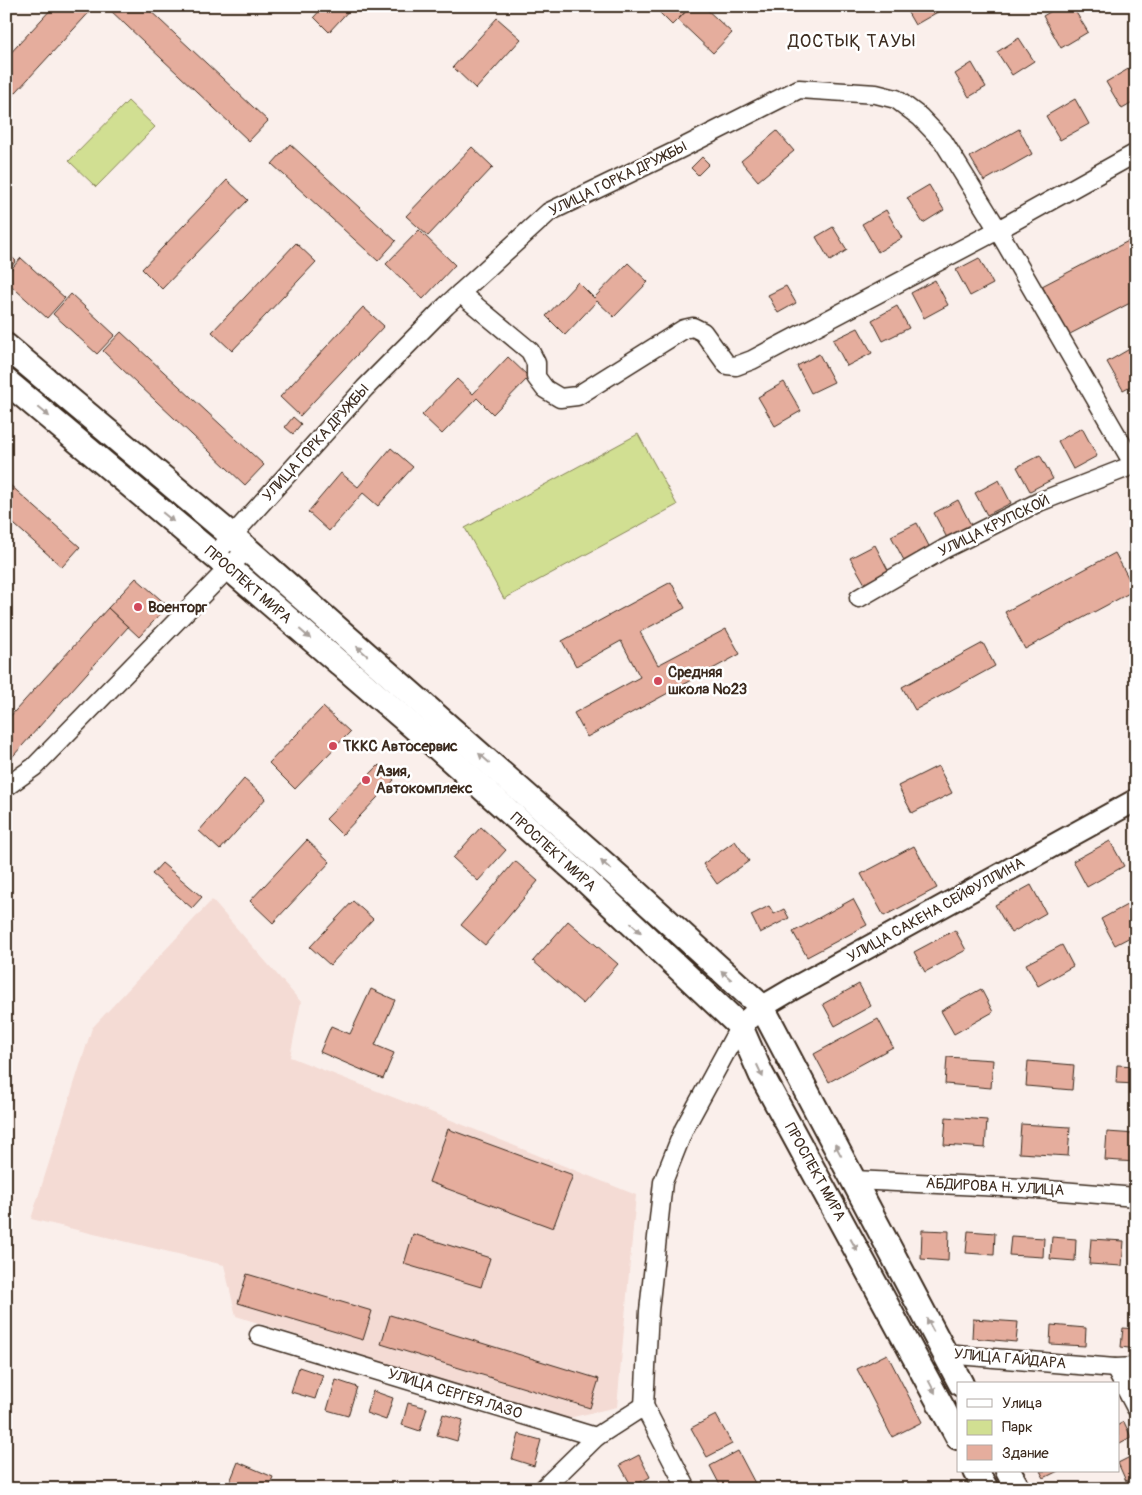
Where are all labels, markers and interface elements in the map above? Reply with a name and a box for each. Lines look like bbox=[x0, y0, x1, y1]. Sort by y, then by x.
district label: ДОСТЫҚ ТАУЫ bbox=[787, 30, 916, 53]
street label: УЛИЦА ГОРКА ДРУЖБЫ bbox=[546, 137, 690, 221]
street label: УЛИЦА ГОРКА ДРУЖБЫ bbox=[259, 381, 374, 505]
one-way arrow bbox=[37, 407, 50, 418]
street label: УЛИЦА КРУПСКОЙ bbox=[935, 491, 1053, 561]
one-way arrow bbox=[162, 511, 174, 522]
street label: ПРОСПЕКТ МИРА bbox=[201, 542, 296, 628]
place label: Военторг bbox=[148, 598, 208, 617]
marker: Военторг bbox=[132, 601, 144, 613]
one-way arrow bbox=[298, 628, 310, 640]
one-way arrow bbox=[356, 645, 369, 656]
place label: Средняя школа №23 bbox=[668, 663, 747, 699]
marker: Средняя школа №23 bbox=[652, 675, 664, 687]
place label: ТККС Автосервис bbox=[342, 737, 458, 756]
marker: ТККС Автосервис bbox=[327, 740, 339, 752]
one-way arrow bbox=[478, 753, 490, 764]
place label: Азия, Автокомплекс bbox=[376, 762, 473, 798]
marker: Азия, Автокомплекс bbox=[360, 774, 372, 786]
street label: ПРОСПЕКТ МИРА bbox=[506, 808, 600, 896]
street label: УЛИЦА САКЕНА СЕЙФУЛЛИНА bbox=[844, 853, 1028, 967]
one-way arrow bbox=[599, 860, 612, 871]
one-way arrow bbox=[629, 922, 641, 934]
one-way arrow bbox=[720, 969, 732, 981]
one-way arrow bbox=[756, 1064, 764, 1078]
street label: ПРОСПЕКТ МИРА bbox=[780, 1120, 850, 1225]
one-way arrow bbox=[834, 1143, 842, 1158]
street label: АБДИРОВА Н. УЛИЦА bbox=[925, 1174, 1065, 1200]
one-way arrow bbox=[850, 1237, 858, 1252]
one-way arrow bbox=[926, 1318, 934, 1332]
street label: УЛИЦА ГАЙДАРА bbox=[953, 1345, 1067, 1373]
street label: УЛИЦА СЕРГЕЯ ЛАЗО bbox=[386, 1365, 524, 1423]
one-way arrow bbox=[927, 1381, 936, 1394]
legend bbox=[957, 1382, 1120, 1472]
text: Улица bbox=[1002, 1394, 1042, 1413]
text: Парк bbox=[1002, 1418, 1033, 1437]
text: Здание bbox=[1002, 1444, 1049, 1463]

